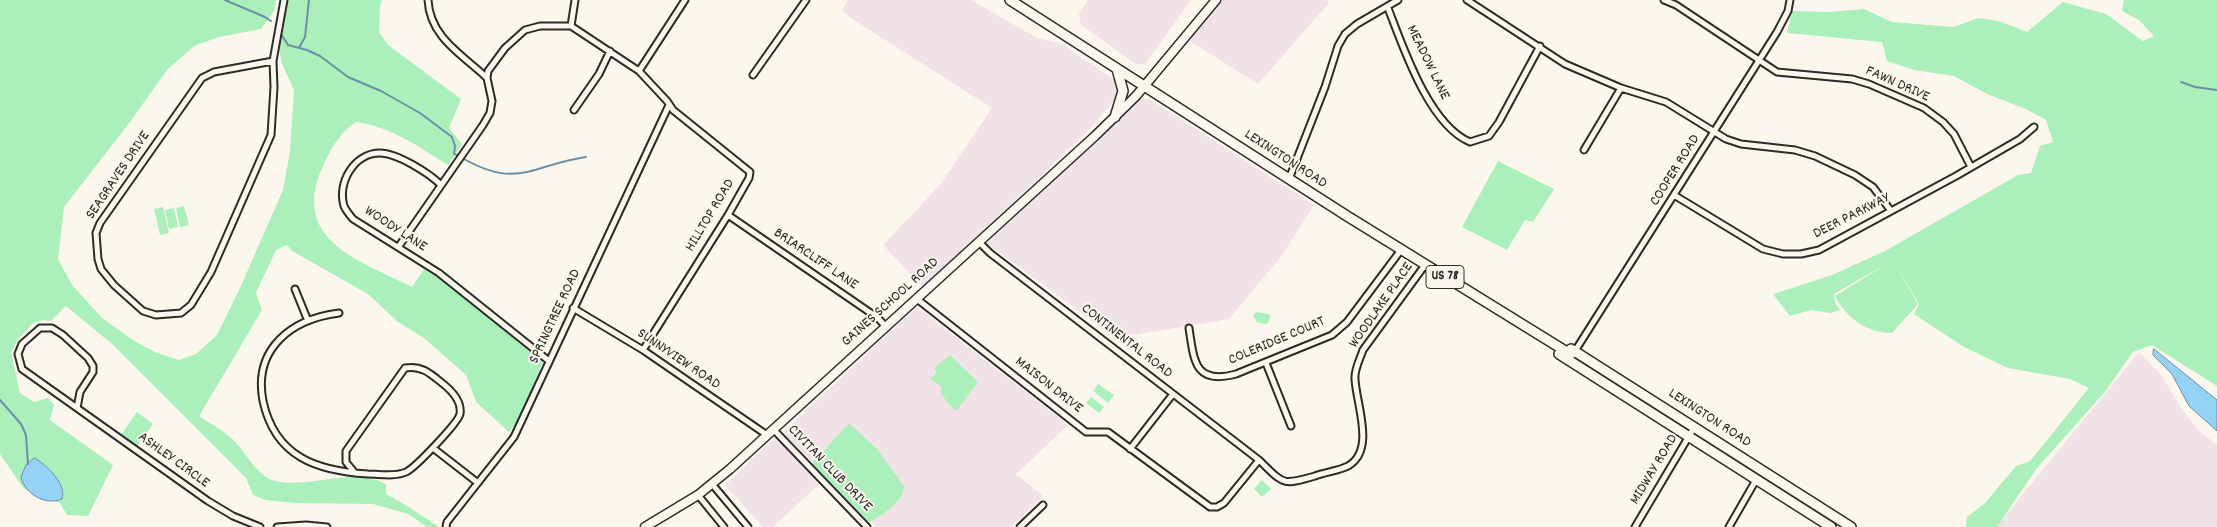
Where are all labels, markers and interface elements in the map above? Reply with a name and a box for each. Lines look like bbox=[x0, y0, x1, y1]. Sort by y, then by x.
street label: MEADOW LANE bbox=[1401, 23, 1453, 103]
street label: FAWN DRIVE bbox=[1862, 63, 1932, 107]
street label: LEXINGTON ROAD bbox=[1240, 127, 1330, 193]
street label: SEAGRAVES DRIVE bbox=[83, 128, 155, 224]
street label: COOPER ROAD bbox=[1647, 132, 1705, 210]
street label: HILLTOP ROAD bbox=[682, 177, 740, 255]
street label: DEER PARKWAY bbox=[1811, 190, 1893, 244]
street label: WOODY LANE bbox=[360, 203, 430, 257]
street label: BRIARCLIFF LANE bbox=[769, 225, 861, 295]
street label: GAINES SCHOOL ROAD bbox=[839, 254, 943, 352]
street label: WOODLAKE PLACE bbox=[1346, 260, 1418, 352]
road number: US 78 bbox=[1426, 266, 1464, 288]
street label: SPRINGTREE ROAD bbox=[526, 267, 586, 367]
street label: CONTINENTAL ROAD bbox=[1077, 301, 1175, 383]
street label: COLERIDGE COURT bbox=[1226, 314, 1328, 370]
street label: SUNNYVIEW ROAD bbox=[633, 325, 723, 395]
street label: MAISON DRIVE bbox=[1010, 354, 1086, 418]
street label: LEXINGTON ROAD bbox=[1664, 386, 1754, 452]
street label: CIVITAN CLUB DRIVE bbox=[783, 422, 875, 516]
street label: ASHLEY CIRCLE bbox=[134, 429, 212, 493]
street label: MIDWAY ROAD bbox=[1627, 432, 1683, 508]

